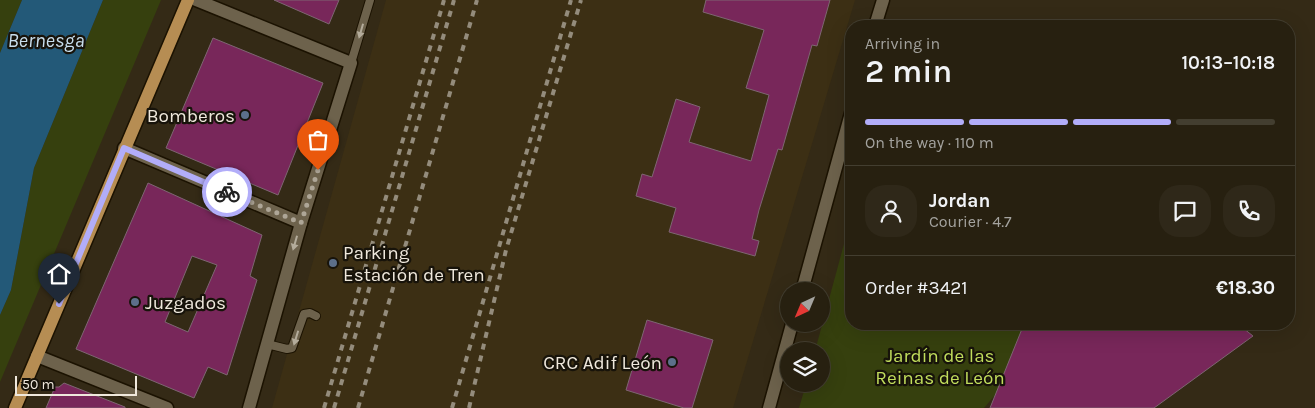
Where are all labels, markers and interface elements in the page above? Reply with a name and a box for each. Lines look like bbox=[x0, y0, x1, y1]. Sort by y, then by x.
one-way arrow bbox=[357, 24, 365, 39]
water label: Bernesga bbox=[7, 29, 85, 52]
text: Arriving in bbox=[865, 34, 940, 53]
text: 10:13–10:18 bbox=[1181, 52, 1275, 74]
text: 2 min bbox=[865, 53, 952, 90]
place label: Bomberos bbox=[147, 105, 235, 127]
marker: Bomberos bbox=[239, 109, 251, 121]
pin bbox=[297, 119, 339, 170]
icon: bag bbox=[304, 126, 332, 154]
text: On the way · 110 m bbox=[865, 133, 994, 152]
courier bbox=[202, 167, 252, 217]
icon: bike bbox=[213, 178, 241, 206]
button: person bbox=[865, 185, 917, 237]
button: chat bbox=[1159, 185, 1211, 237]
button: phone bbox=[1223, 185, 1275, 237]
text: Jordan bbox=[929, 190, 990, 212]
text: Courier · 4.7 bbox=[929, 212, 1012, 231]
one-way arrow bbox=[291, 236, 299, 251]
place label: Parking Estación de Tren bbox=[343, 242, 485, 286]
pin bbox=[38, 253, 80, 304]
marker: Parking Estación de Tren bbox=[327, 257, 339, 269]
icon: home bbox=[45, 260, 73, 288]
text: Order #3421 bbox=[865, 277, 968, 299]
text: €18.30 bbox=[1216, 277, 1275, 299]
north arrow bbox=[780, 282, 830, 332]
map controls bbox=[780, 282, 830, 392]
place label: Juzgados bbox=[145, 292, 226, 314]
marker: Juzgados bbox=[129, 296, 141, 308]
one-way arrow bbox=[291, 330, 299, 345]
button: layers bbox=[780, 342, 830, 392]
park label: Jardín de las Reinas de León bbox=[875, 345, 1005, 389]
place label: CRC Adif León bbox=[543, 352, 662, 374]
marker: CRC Adif León bbox=[666, 356, 678, 368]
scale bar bbox=[15, 373, 138, 396]
text: 50 m bbox=[22, 376, 55, 393]

